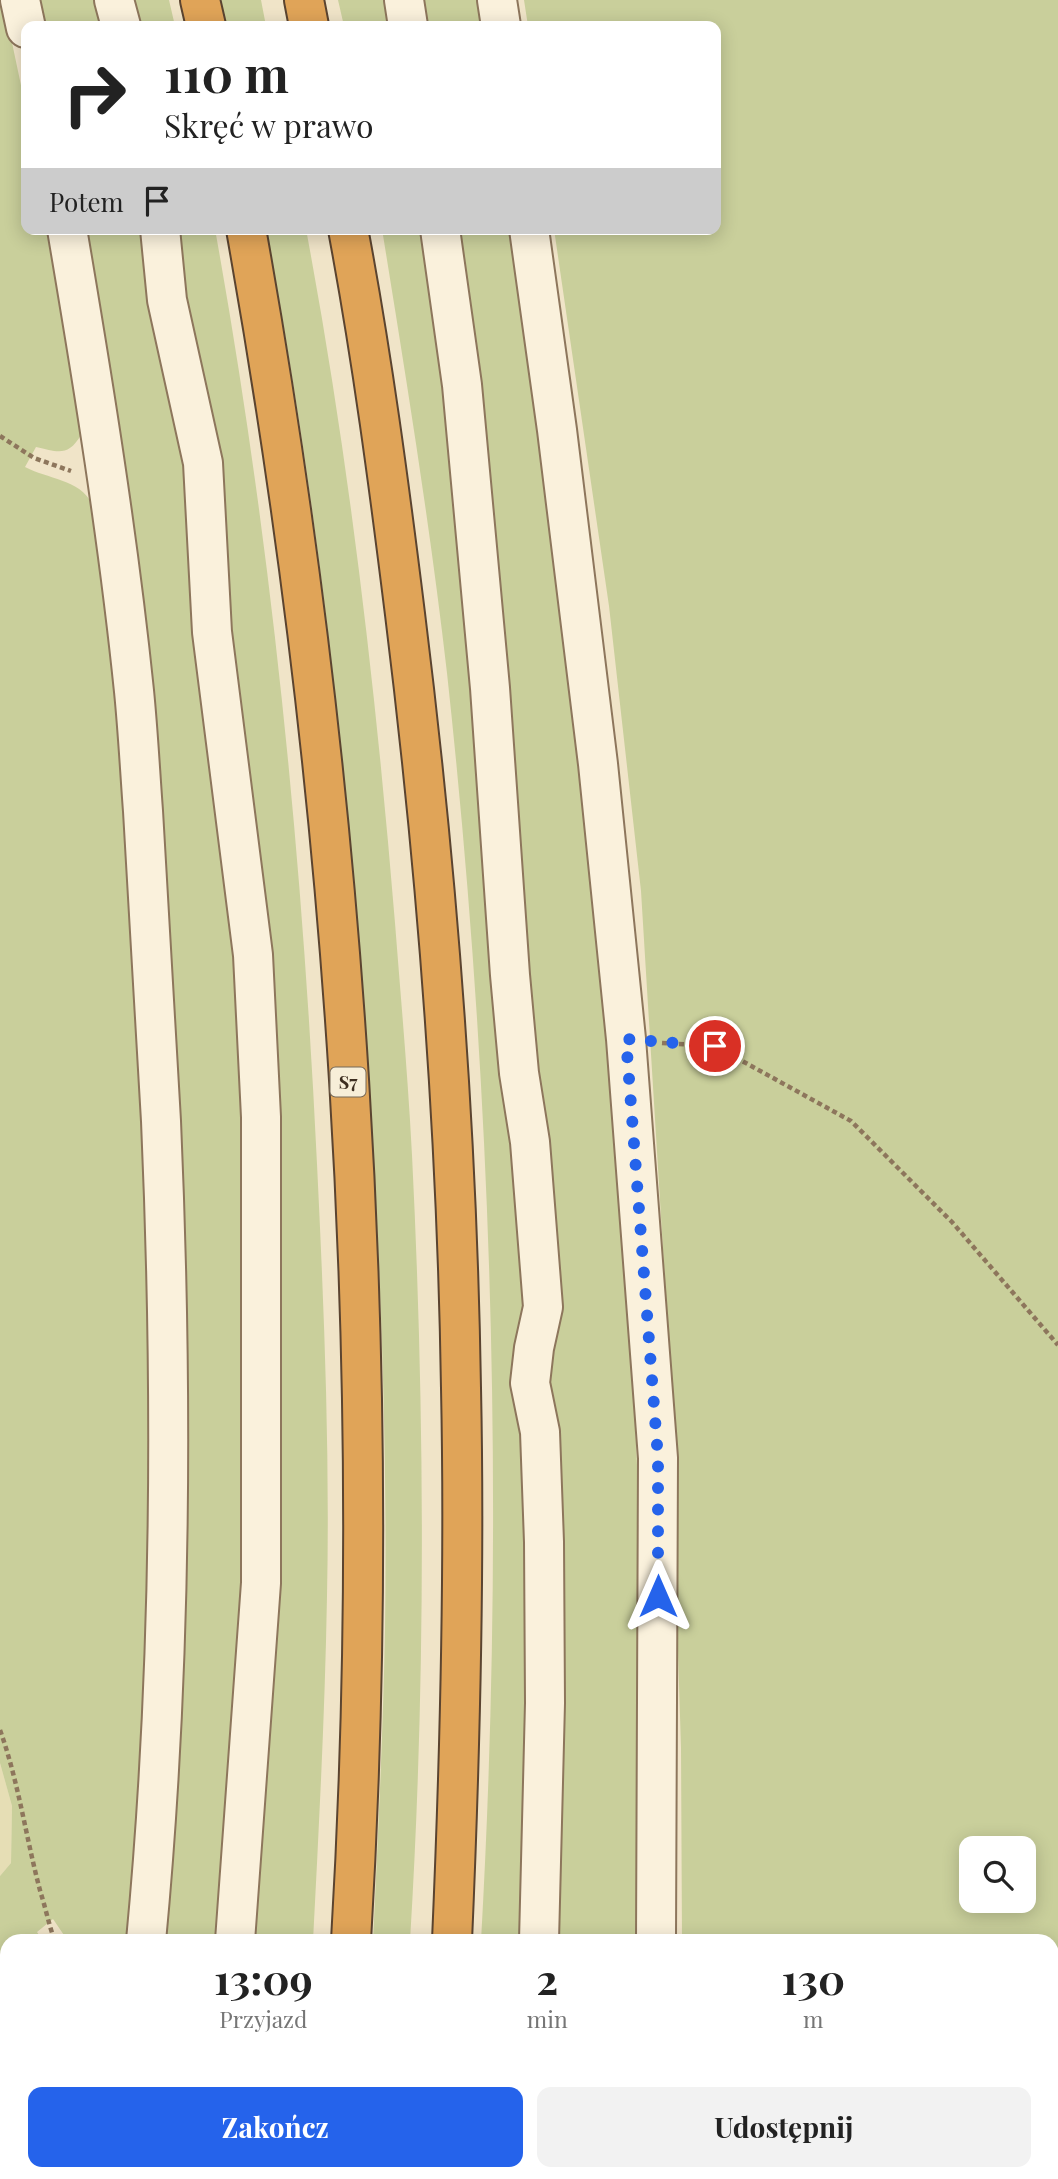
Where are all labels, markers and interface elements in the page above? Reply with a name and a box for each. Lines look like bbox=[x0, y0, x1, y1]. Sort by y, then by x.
text: 110 m bbox=[164, 40, 289, 105]
icon: right bbox=[49, 49, 140, 140]
text: Skręć w prawo bbox=[164, 103, 374, 146]
icon: arrive bbox=[138, 182, 176, 220]
text: Potem bbox=[49, 184, 124, 219]
pin bbox=[685, 1016, 745, 1076]
icon: arrive bbox=[696, 1027, 734, 1065]
road number: S7 bbox=[330, 1068, 366, 1097]
position arrow bbox=[621, 1559, 695, 1633]
map controls bbox=[959, 1836, 1036, 1913]
button: search bbox=[959, 1836, 1036, 1913]
text: 13:09 bbox=[214, 1950, 313, 2006]
text: 2 bbox=[536, 1950, 558, 2006]
text: 130 bbox=[782, 1950, 845, 2006]
text: Przyjazd bbox=[219, 2003, 307, 2034]
text: min bbox=[527, 2003, 568, 2034]
text: m bbox=[803, 2003, 824, 2034]
button: Zakończ bbox=[28, 2087, 523, 2167]
button: Udostępnij bbox=[537, 2087, 1031, 2167]

